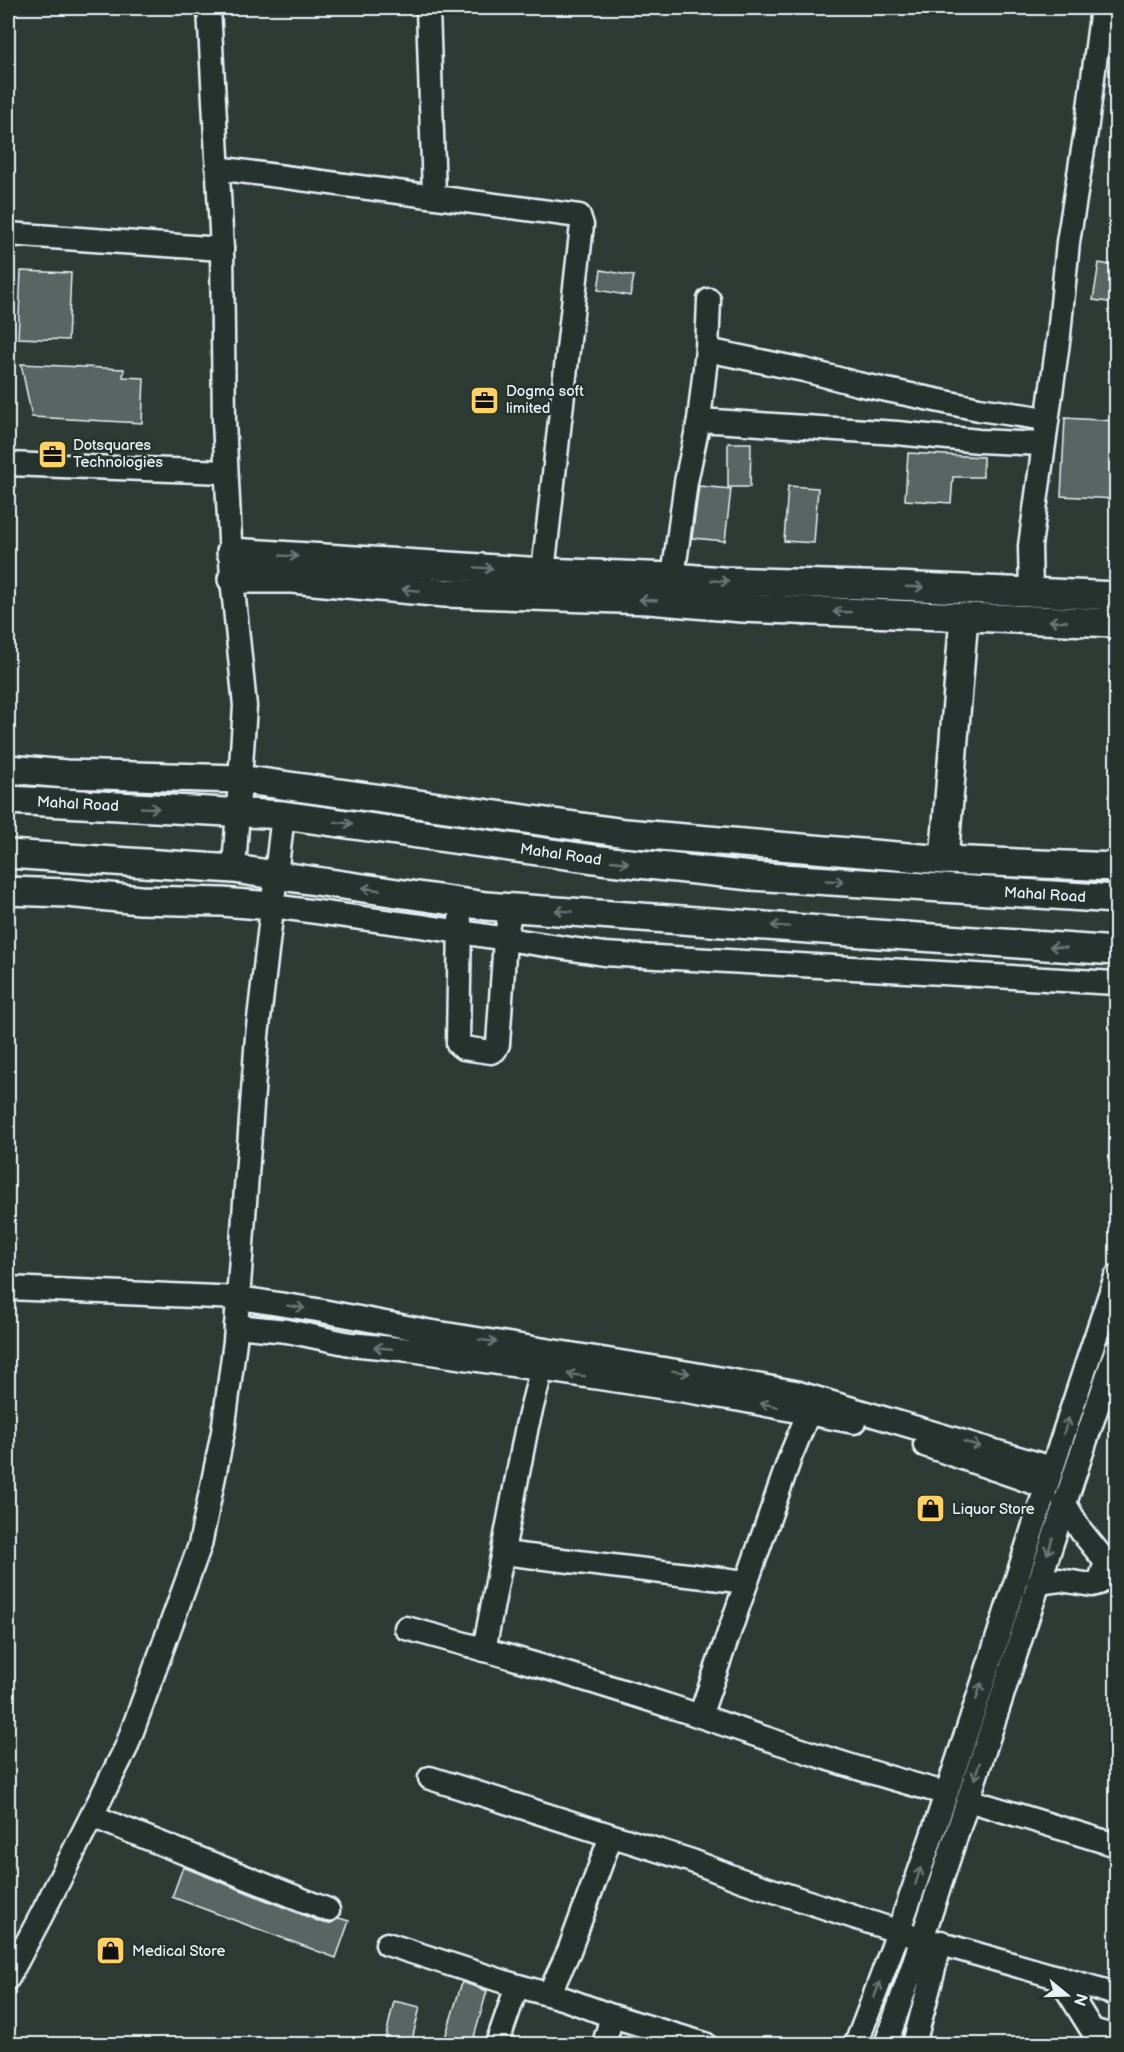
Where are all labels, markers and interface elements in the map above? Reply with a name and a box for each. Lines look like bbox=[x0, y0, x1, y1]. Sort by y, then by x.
place label: Dogma soft limited bbox=[506, 382, 584, 418]
office icon: Dogma soft limited bbox=[469, 384, 501, 416]
place label: Dotsquares Technologies bbox=[73, 436, 163, 472]
office icon: Dotsquares Technologies bbox=[36, 438, 68, 470]
one-way arrow bbox=[279, 550, 299, 561]
one-way arrow bbox=[473, 562, 493, 573]
one-way arrow bbox=[710, 576, 730, 587]
one-way arrow bbox=[905, 581, 925, 592]
one-way arrow bbox=[402, 584, 421, 595]
one-way arrow bbox=[638, 594, 658, 605]
one-way arrow bbox=[833, 606, 853, 617]
one-way arrow bbox=[1049, 615, 1069, 627]
street label: Mahal Road bbox=[36, 793, 119, 816]
one-way arrow bbox=[139, 802, 159, 813]
one-way arrow bbox=[334, 818, 354, 829]
street label: Mahal Road bbox=[519, 840, 603, 870]
one-way arrow bbox=[610, 857, 630, 868]
one-way arrow bbox=[825, 876, 845, 887]
one-way arrow bbox=[361, 883, 381, 894]
street label: Mahal Road bbox=[1003, 883, 1086, 907]
one-way arrow bbox=[555, 906, 575, 917]
one-way arrow bbox=[770, 921, 790, 932]
one-way arrow bbox=[1049, 941, 1069, 952]
one-way arrow bbox=[286, 1302, 306, 1313]
one-way arrow bbox=[478, 1336, 498, 1347]
one-way arrow bbox=[374, 1342, 393, 1353]
one-way arrow bbox=[671, 1366, 690, 1377]
one-way arrow bbox=[567, 1369, 586, 1380]
one-way arrow bbox=[759, 1399, 778, 1411]
one-way arrow bbox=[1061, 1417, 1072, 1436]
one-way arrow bbox=[962, 1439, 981, 1450]
shop icon: Liquor Store bbox=[915, 1493, 947, 1525]
place label: Liquor Store bbox=[952, 1500, 1035, 1519]
one-way arrow bbox=[1044, 1536, 1055, 1555]
one-way arrow bbox=[974, 1682, 985, 1701]
one-way arrow bbox=[971, 1761, 982, 1780]
one-way arrow bbox=[913, 1867, 924, 1886]
shop icon: Medical Store bbox=[95, 1935, 127, 1967]
place label: Medical Store bbox=[132, 1942, 225, 1961]
north arrow bbox=[1037, 1965, 1097, 2025]
one-way arrow bbox=[873, 1981, 884, 2000]
text: N bbox=[1069, 1991, 1091, 2008]

